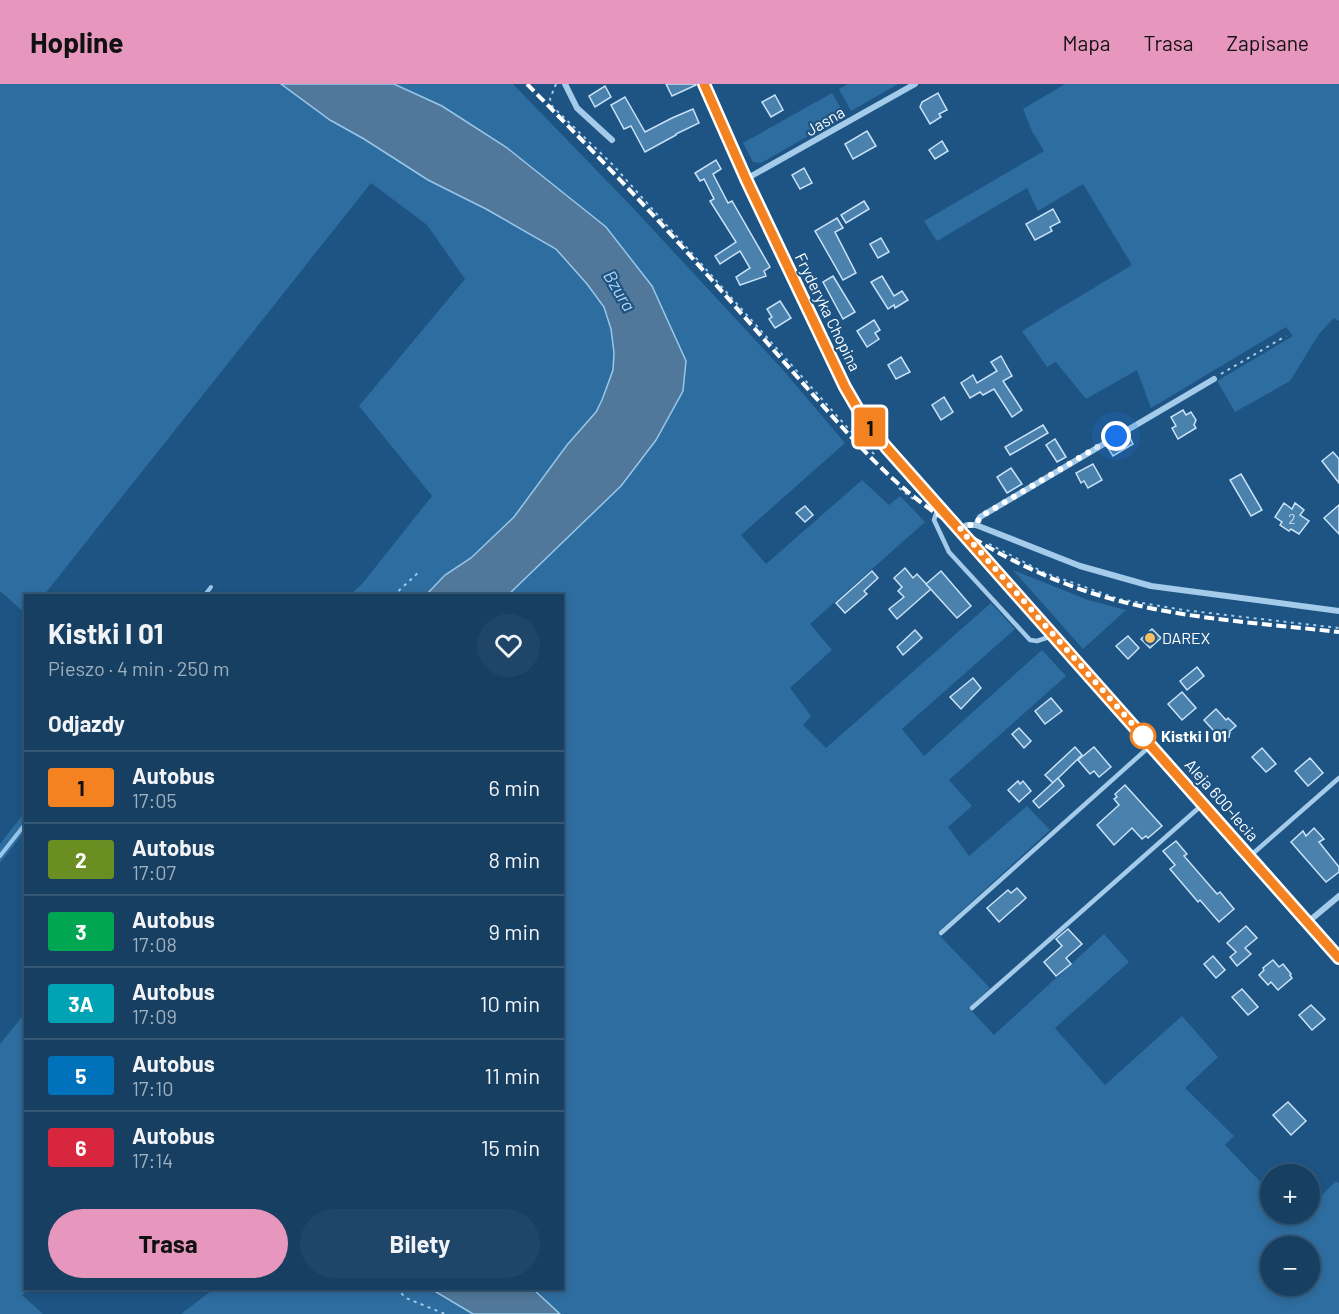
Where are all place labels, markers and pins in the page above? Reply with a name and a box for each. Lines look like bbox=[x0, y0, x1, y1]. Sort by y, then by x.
place label: DAREX bbox=[1162, 628, 1210, 647]
marker: DAREX bbox=[1143, 631, 1157, 645]
marker: Kistki I 01 bbox=[1130, 723, 1156, 749]
place label: Kistki I 01 bbox=[1161, 726, 1227, 745]

